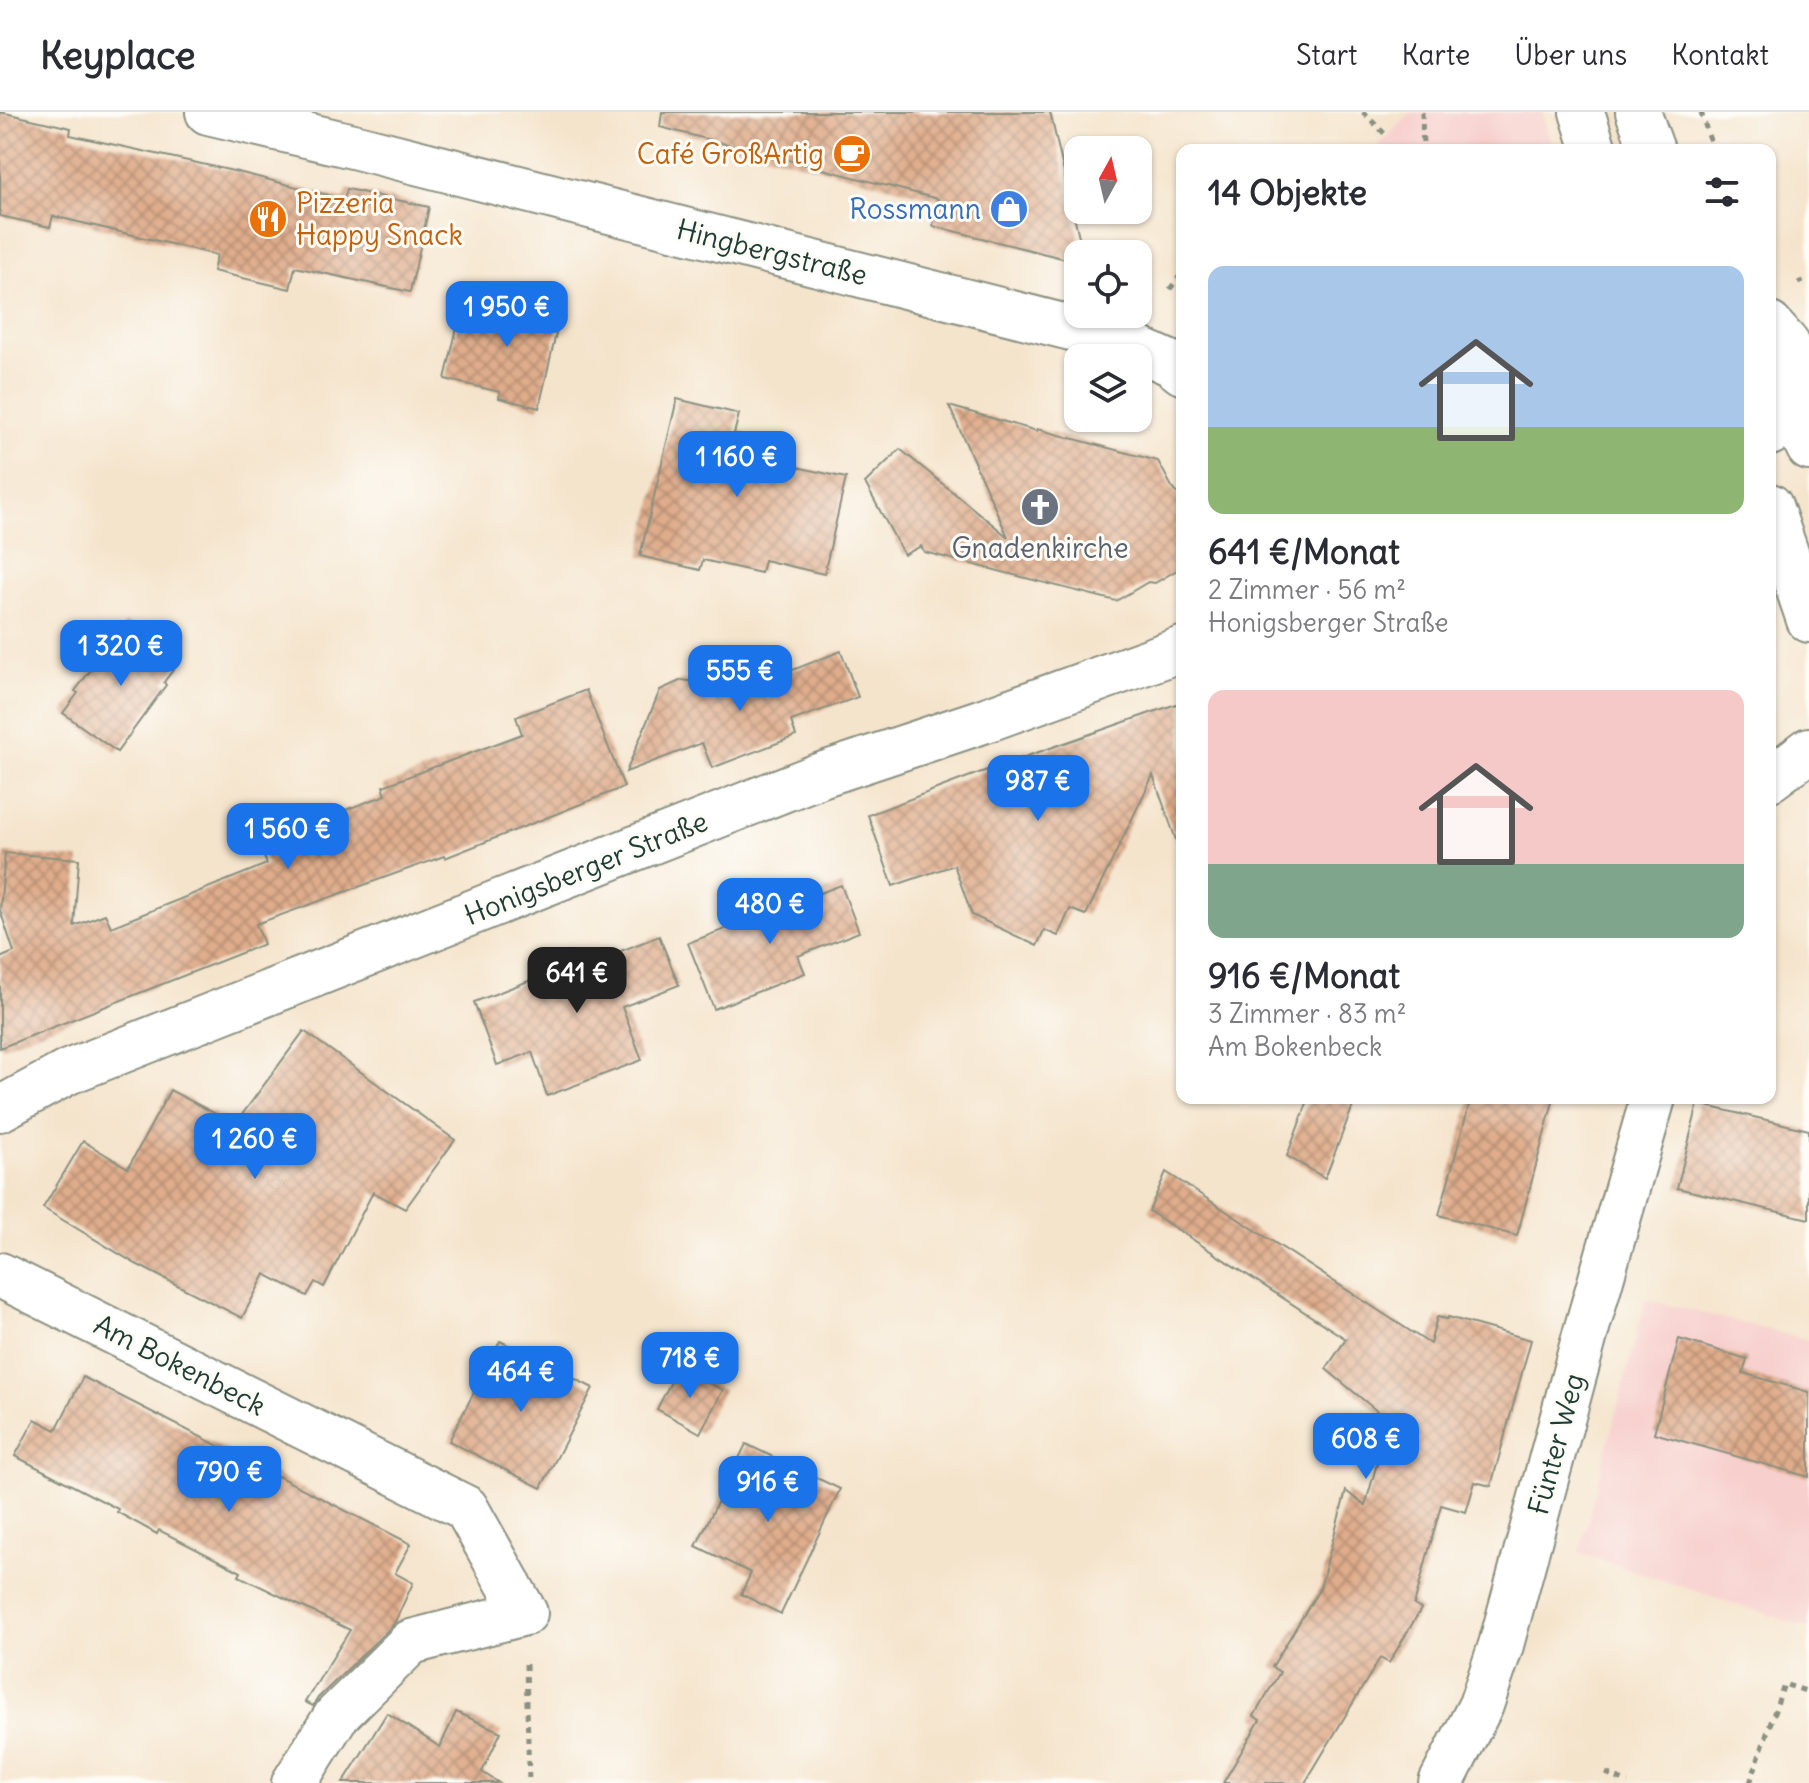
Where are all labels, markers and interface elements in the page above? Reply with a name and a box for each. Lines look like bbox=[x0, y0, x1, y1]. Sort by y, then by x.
text: Keyplace bbox=[40, 32, 195, 79]
text: Start bbox=[1296, 37, 1358, 73]
text: Karte bbox=[1402, 37, 1470, 73]
text: Über uns bbox=[1514, 37, 1627, 73]
text: Kontakt bbox=[1671, 37, 1769, 73]
cafe icon: Café GroßArtig bbox=[831, 133, 873, 175]
place label: Café GroßArtig bbox=[637, 136, 824, 172]
north arrow bbox=[1064, 136, 1152, 224]
map controls bbox=[1064, 136, 1152, 432]
icon: filters bbox=[1700, 170, 1744, 214]
text: 14 Objekte bbox=[1208, 171, 1367, 214]
place label: Pizzeria Happy Snack bbox=[296, 185, 463, 253]
shop icon: Rossmann bbox=[988, 188, 1030, 230]
place label: Rossmann bbox=[849, 191, 981, 227]
restaurant icon: Pizzeria Happy Snack bbox=[247, 198, 289, 240]
street label: Hingbergstraße bbox=[673, 211, 871, 293]
button: locate bbox=[1064, 240, 1152, 328]
pin: 1 950 € bbox=[433, 281, 581, 349]
text: 1 950 € bbox=[464, 290, 550, 323]
icon: home bbox=[1404, 318, 1548, 462]
button: layers bbox=[1064, 344, 1152, 432]
pin: 1 160 € bbox=[663, 431, 811, 499]
text: 1 160 € bbox=[696, 440, 778, 473]
church icon: Gnadenkirche bbox=[1019, 486, 1061, 528]
place label: Gnadenkirche bbox=[951, 530, 1129, 566]
text: 641 €/Monat bbox=[1208, 530, 1400, 573]
text: 2 Zimmer · 56 m² bbox=[1208, 573, 1406, 606]
text: Honigsberger Straße bbox=[1208, 606, 1449, 639]
pin: 1 320 € bbox=[47, 620, 195, 688]
text: 1 320 € bbox=[78, 629, 164, 662]
pin: 555 € bbox=[684, 645, 796, 713]
text: 555 € bbox=[706, 654, 774, 687]
icon: home bbox=[1404, 742, 1548, 886]
pin: 987 € bbox=[982, 755, 1094, 823]
text: 987 € bbox=[1005, 764, 1071, 797]
pin: 1 560 € bbox=[214, 803, 362, 871]
street label: Honigsberger Straße bbox=[459, 803, 713, 933]
text: 1 560 € bbox=[245, 812, 331, 845]
pin: 480 € bbox=[714, 878, 826, 946]
text: 480 € bbox=[735, 887, 805, 920]
pin: 641 € bbox=[521, 947, 633, 1015]
text: 916 €/Monat bbox=[1208, 954, 1400, 997]
text: 641 € bbox=[546, 956, 609, 989]
text: 3 Zimmer · 83 m² bbox=[1208, 997, 1406, 1030]
text: Am Bokenbeck bbox=[1208, 1030, 1382, 1063]
pin: 1 260 € bbox=[181, 1113, 329, 1181]
text: 1 260 € bbox=[212, 1122, 298, 1155]
street label: Am Bokenbeck bbox=[88, 1306, 272, 1424]
pin: 718 € bbox=[634, 1332, 746, 1400]
text: 718 € bbox=[660, 1341, 720, 1374]
pin: 464 € bbox=[465, 1346, 577, 1414]
text: 464 € bbox=[487, 1355, 555, 1388]
street label: Fünter Weg bbox=[1520, 1370, 1592, 1518]
pin: 608 € bbox=[1310, 1413, 1422, 1481]
text: 608 € bbox=[1331, 1422, 1401, 1455]
pin: 790 € bbox=[173, 1446, 285, 1514]
text: 790 € bbox=[195, 1455, 263, 1488]
pin: 916 € bbox=[712, 1456, 824, 1524]
text: 916 € bbox=[736, 1465, 800, 1498]

